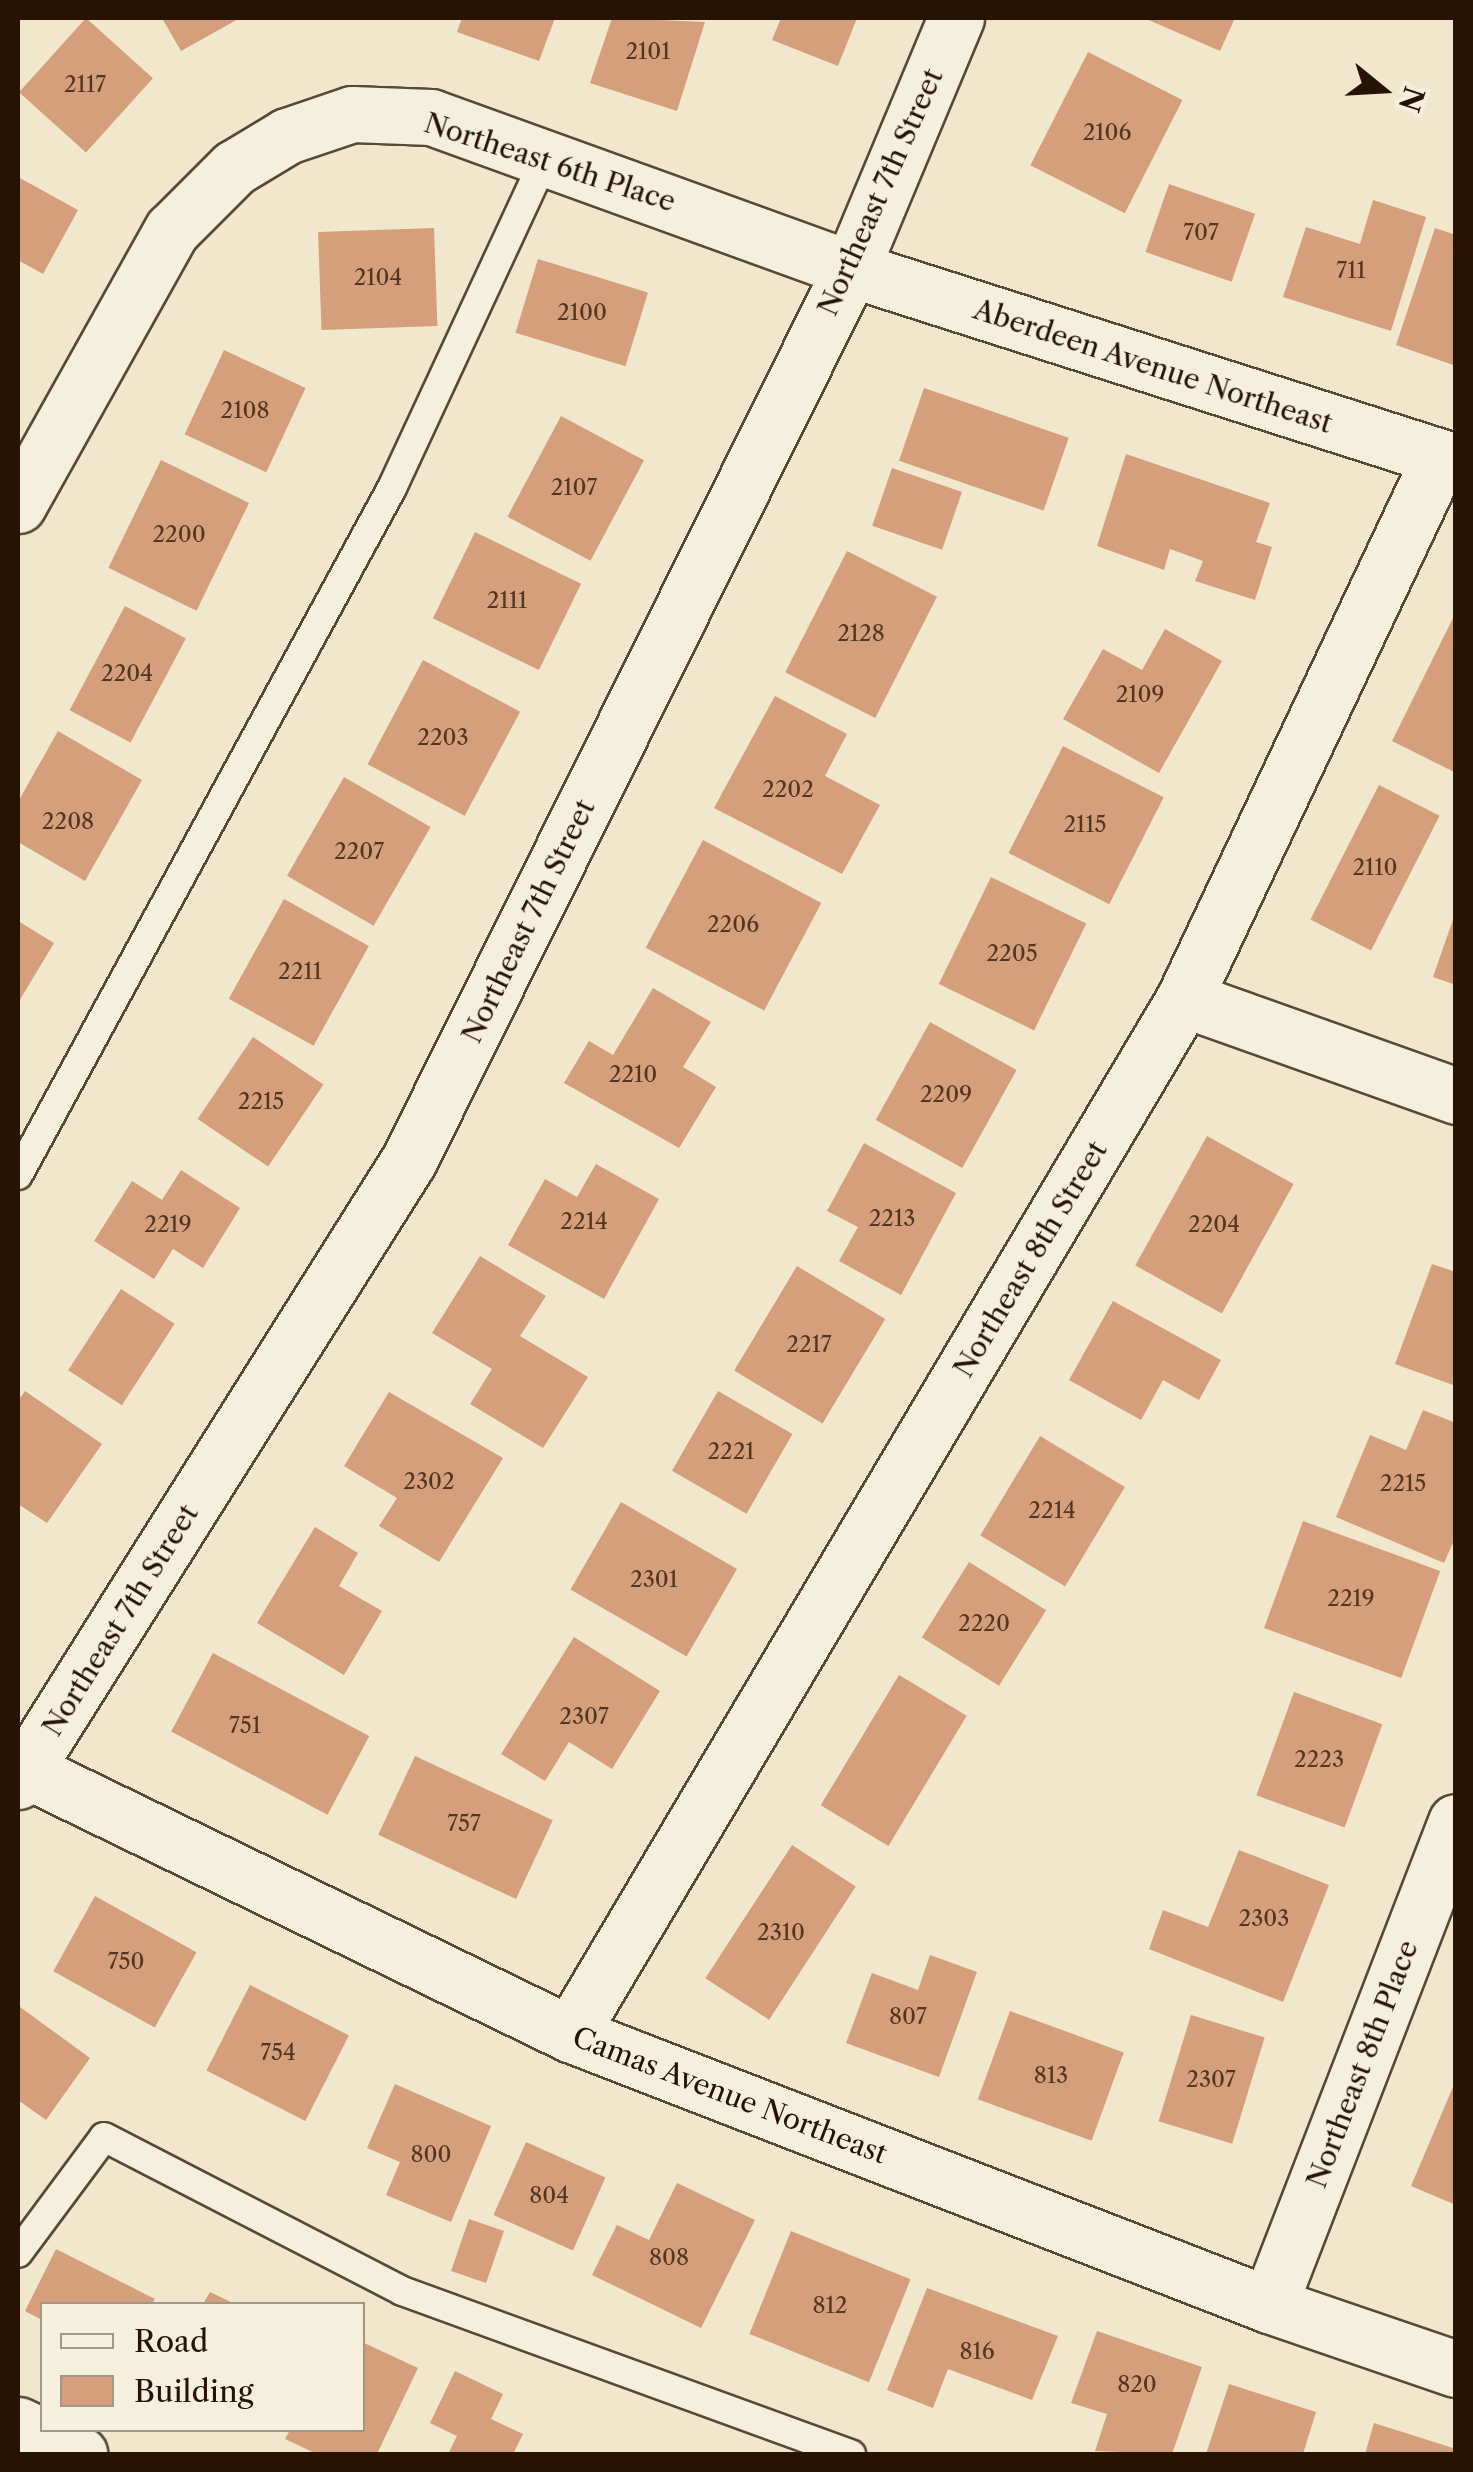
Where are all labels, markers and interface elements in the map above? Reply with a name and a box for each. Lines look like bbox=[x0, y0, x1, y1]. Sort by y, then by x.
house number: 2101 bbox=[625, 39, 671, 65]
north arrow bbox=[1333, 40, 1433, 140]
street label: Northeast 7th Street bbox=[810, 63, 950, 321]
house number: 2117 bbox=[64, 72, 106, 98]
text: N bbox=[1392, 82, 1431, 116]
street label: Northeast 6th Place bbox=[420, 106, 680, 218]
house number: 2106 bbox=[1083, 120, 1131, 146]
house number: 707 bbox=[1183, 220, 1219, 246]
house number: 711 bbox=[1336, 258, 1366, 284]
house number: 2104 bbox=[354, 265, 402, 291]
street label: Aberdeen Avenue Northeast bbox=[969, 292, 1337, 440]
house number: 2100 bbox=[557, 300, 607, 326]
house number: 2108 bbox=[221, 398, 269, 424]
house number: 2107 bbox=[551, 475, 597, 501]
house number: 2200 bbox=[152, 522, 206, 548]
house number: 2111 bbox=[487, 588, 527, 614]
house number: 2128 bbox=[837, 621, 885, 647]
house number: 2204 bbox=[101, 661, 153, 687]
house number: 2109 bbox=[1116, 682, 1164, 708]
house number: 2203 bbox=[417, 725, 469, 751]
house number: 2202 bbox=[762, 777, 814, 803]
street label: Northeast 7th Street bbox=[454, 794, 602, 1048]
house number: 2208 bbox=[42, 809, 94, 835]
house number: 2115 bbox=[1063, 812, 1107, 838]
house number: 2207 bbox=[334, 839, 384, 865]
house number: 2110 bbox=[1352, 855, 1398, 881]
house number: 2206 bbox=[707, 912, 759, 938]
house number: 2205 bbox=[986, 941, 1038, 967]
house number: 2211 bbox=[278, 959, 322, 985]
house number: 2210 bbox=[609, 1062, 657, 1088]
house number: 2209 bbox=[920, 1082, 972, 1108]
house number: 2215 bbox=[238, 1089, 284, 1115]
street label: Northeast 8th Street bbox=[946, 1135, 1114, 1383]
house number: 2213 bbox=[869, 1206, 915, 1232]
house number: 2214 bbox=[560, 1209, 608, 1235]
house number: 2219 bbox=[144, 1212, 192, 1238]
house number: 2204 bbox=[1188, 1212, 1240, 1238]
house number: 2217 bbox=[786, 1332, 832, 1358]
house number: 2221 bbox=[707, 1439, 755, 1465]
house number: 2302 bbox=[403, 1469, 455, 1495]
house number: 2215 bbox=[1380, 1471, 1426, 1497]
street label: Northeast 7th Street bbox=[35, 1498, 205, 1742]
house number: 2214 bbox=[1028, 1498, 1076, 1524]
house number: 2301 bbox=[630, 1567, 678, 1593]
house number: 2219 bbox=[1327, 1586, 1375, 1612]
house number: 2220 bbox=[958, 1611, 1010, 1637]
house number: 2307 bbox=[559, 1704, 609, 1730]
house number: 751 bbox=[229, 1713, 261, 1739]
house number: 2223 bbox=[1294, 1747, 1344, 1773]
house number: 757 bbox=[447, 1811, 481, 1837]
house number: 2303 bbox=[1239, 1906, 1289, 1932]
house number: 2310 bbox=[757, 1920, 805, 1946]
street label: Northeast 8th Place bbox=[1299, 1936, 1425, 2192]
house number: 750 bbox=[108, 1949, 144, 1975]
house number: 807 bbox=[889, 2004, 927, 2030]
street label: Camas Avenue Northeast bbox=[568, 2019, 892, 2171]
house number: 754 bbox=[260, 2040, 296, 2066]
house number: 813 bbox=[1034, 2063, 1068, 2089]
house number: 2307 bbox=[1186, 2067, 1236, 2093]
house number: 800 bbox=[411, 2142, 451, 2168]
house number: 804 bbox=[529, 2183, 569, 2209]
house number: 808 bbox=[649, 2245, 689, 2271]
house number: 812 bbox=[813, 2293, 847, 2319]
legend bbox=[40, 2302, 365, 2432]
text: Road bbox=[134, 2323, 208, 2360]
house number: 816 bbox=[959, 2339, 995, 2365]
house number: 820 bbox=[1117, 2372, 1157, 2398]
text: Building bbox=[134, 2373, 254, 2410]

